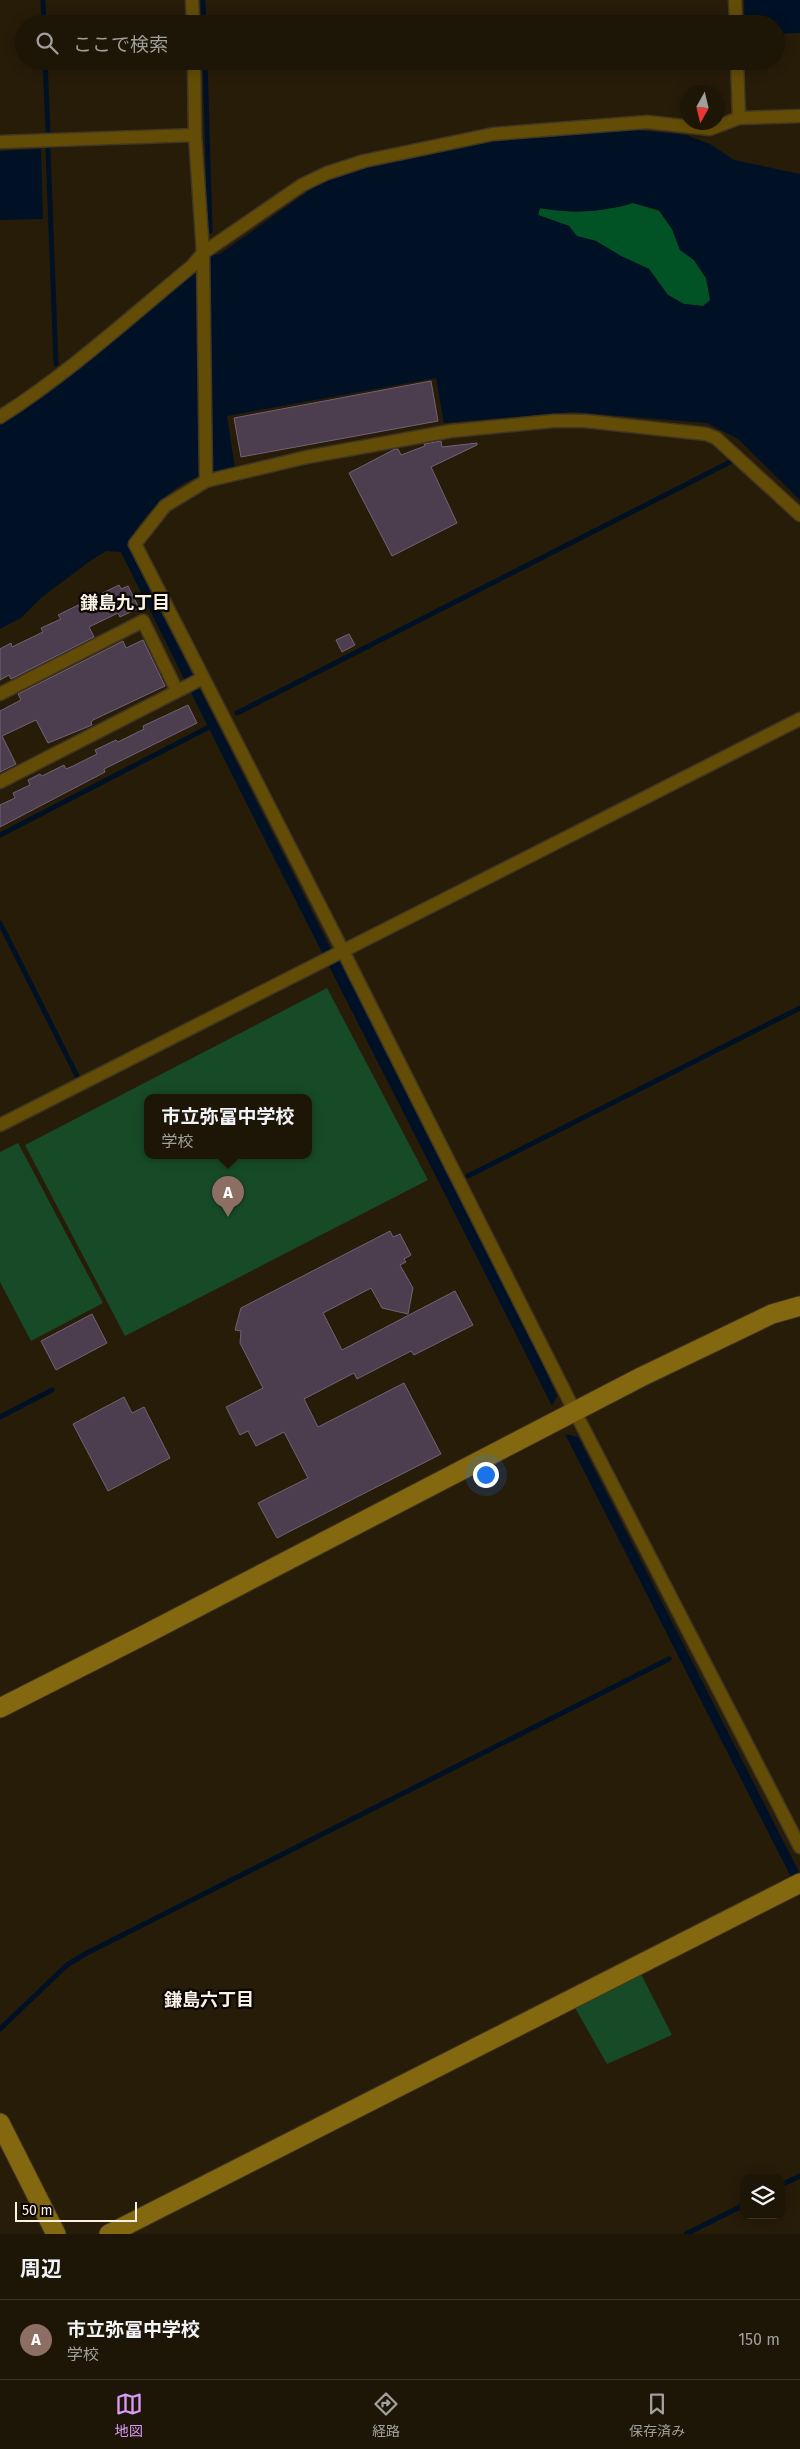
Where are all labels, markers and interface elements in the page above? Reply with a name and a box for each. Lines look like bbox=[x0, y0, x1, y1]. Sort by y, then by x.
search box bbox=[15, 15, 785, 70]
icon: search bbox=[33, 29, 61, 57]
text: ここで検索 bbox=[73, 33, 168, 56]
north arrow bbox=[680, 85, 725, 130]
district label: 鎌島九丁目 bbox=[80, 592, 170, 614]
popup bbox=[144, 1094, 312, 1159]
text: 市立弥冨中学校 bbox=[161, 1105, 295, 1128]
text: 学校 bbox=[161, 1132, 194, 1151]
pin: A bbox=[212, 1176, 244, 1217]
your location bbox=[473, 1462, 499, 1488]
district label: 鎌島六丁目 bbox=[164, 1989, 254, 2011]
map controls bbox=[740, 2174, 785, 2219]
button: layers bbox=[740, 2174, 785, 2219]
scale bar bbox=[15, 2199, 138, 2222]
text: 50 m bbox=[22, 2202, 53, 2219]
text: 周辺 bbox=[20, 2256, 62, 2282]
text: 市立弥冨中学校 bbox=[67, 2318, 200, 2341]
text: A bbox=[31, 2330, 41, 2349]
text: 150 m bbox=[738, 2330, 780, 2349]
text: 学校 bbox=[67, 2345, 99, 2364]
tab: 地図 bbox=[115, 2390, 143, 2440]
tab: 経路 bbox=[372, 2390, 400, 2440]
tab: 保存済み bbox=[629, 2390, 685, 2440]

